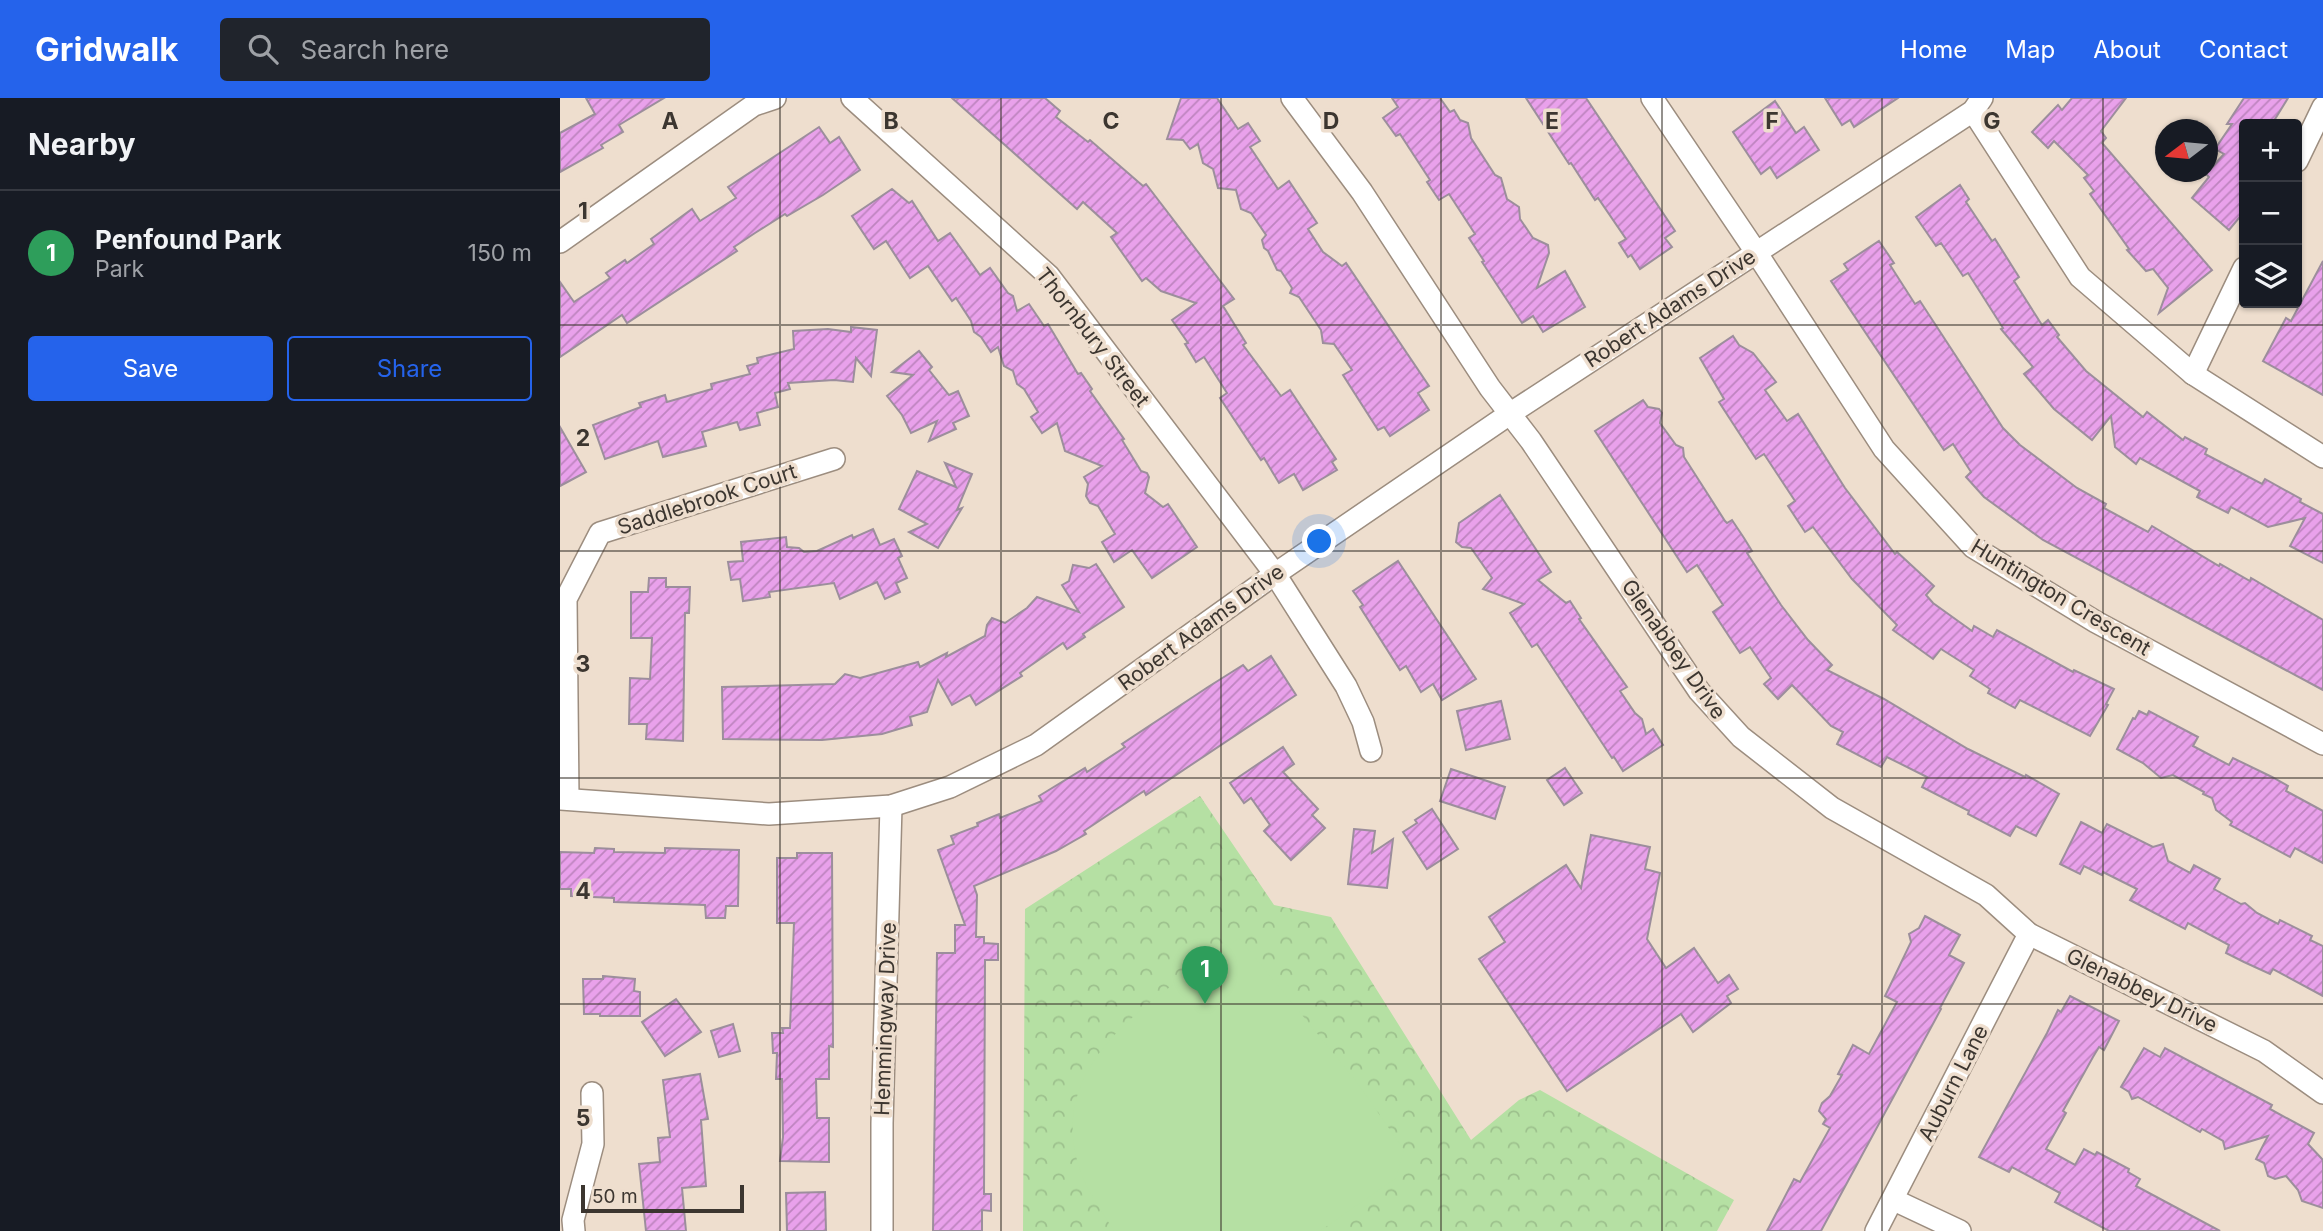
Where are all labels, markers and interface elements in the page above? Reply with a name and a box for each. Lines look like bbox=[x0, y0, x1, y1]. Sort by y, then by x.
search box bbox=[220, 18, 710, 81]
text: Gridwalk bbox=[35, 29, 178, 69]
icon: search bbox=[244, 30, 282, 68]
text: Search here bbox=[300, 34, 449, 65]
text: Home bbox=[1900, 35, 1967, 64]
text: Map bbox=[2005, 35, 2055, 64]
text: About bbox=[2093, 35, 2161, 64]
text: Contact bbox=[2199, 35, 2288, 64]
text: A bbox=[661, 107, 679, 135]
text: B bbox=[883, 107, 899, 135]
text: C bbox=[1102, 107, 1120, 135]
text: D bbox=[1323, 107, 1339, 135]
text: E bbox=[1545, 107, 1559, 135]
text: F bbox=[1765, 107, 1779, 135]
text: G bbox=[1983, 107, 2001, 135]
north arrow bbox=[2155, 119, 2218, 182]
map controls bbox=[2239, 119, 2302, 308]
button: + bbox=[2239, 119, 2302, 182]
text: Nearby bbox=[28, 126, 136, 162]
button: − bbox=[2239, 182, 2302, 245]
text: 1 bbox=[578, 197, 588, 225]
text: Penfound Park bbox=[95, 224, 282, 255]
text: 1 bbox=[46, 239, 56, 267]
text: 150 m bbox=[468, 239, 532, 267]
street label: Robert Adams Drive bbox=[1580, 243, 1760, 373]
button: layers bbox=[2239, 245, 2302, 308]
text: Park bbox=[95, 255, 144, 283]
street label: Thornbury Street bbox=[1031, 262, 1155, 412]
button: Save bbox=[28, 336, 273, 401]
button: Share bbox=[287, 336, 532, 401]
text: 2 bbox=[576, 424, 590, 452]
street label: Saddlebrook Court bbox=[614, 458, 800, 540]
your location bbox=[1302, 524, 1336, 558]
street label: Huntington Crescent bbox=[1967, 533, 2155, 661]
street label: Robert Adams Drive bbox=[1113, 559, 1289, 695]
street label: Glenabbey Drive bbox=[1617, 574, 1731, 724]
text: 3 bbox=[576, 650, 590, 678]
text: 4 bbox=[575, 877, 591, 905]
street label: Hemmingway Drive bbox=[869, 922, 901, 1116]
street label: Glenabbey Drive bbox=[2063, 943, 2221, 1037]
pin: 1 bbox=[1182, 946, 1228, 1004]
street label: Auburn Lane bbox=[1913, 1021, 1993, 1145]
text: 5 bbox=[576, 1104, 590, 1132]
scale bar bbox=[581, 1182, 744, 1214]
text: 50 m bbox=[592, 1185, 638, 1208]

